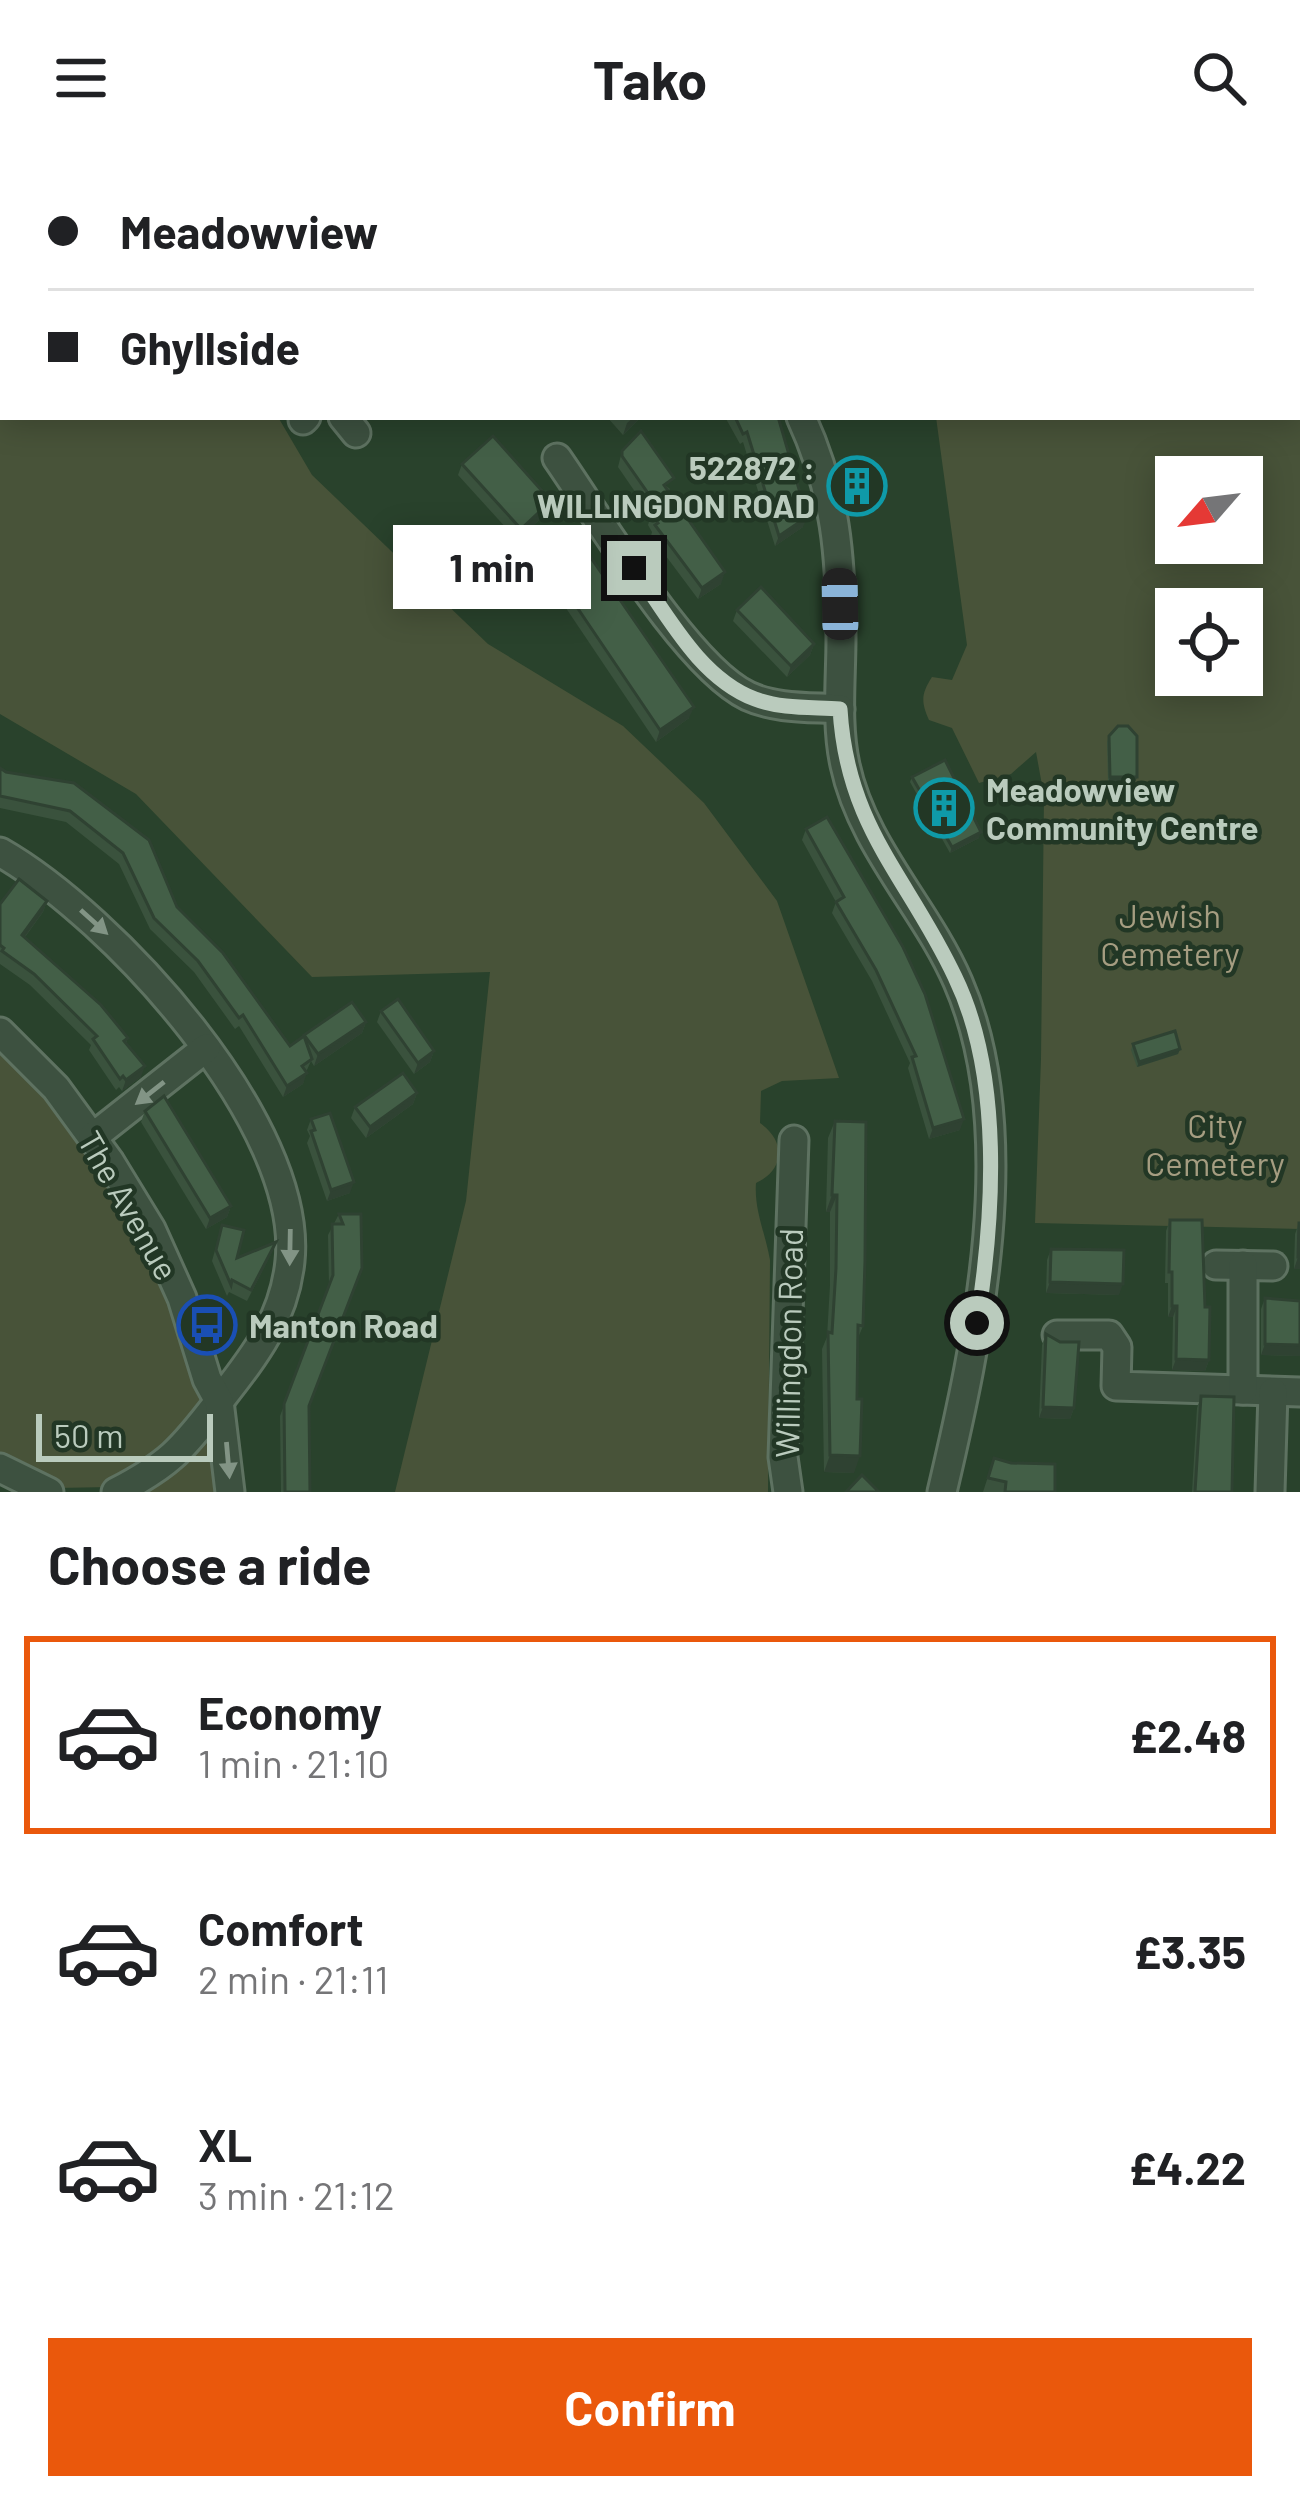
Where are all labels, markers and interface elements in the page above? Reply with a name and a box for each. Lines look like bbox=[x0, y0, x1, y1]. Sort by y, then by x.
icon: menu bbox=[48, 45, 114, 111]
icon: search bbox=[1186, 45, 1252, 111]
text: Tako bbox=[593, 46, 707, 111]
text: Meadowview bbox=[120, 204, 378, 258]
text: Ghyllside bbox=[120, 320, 300, 374]
place label: 522872 : WILLINGDON ROAD bbox=[537, 447, 815, 525]
building icon: 522872 : WILLINGDON ROAD bbox=[826, 455, 888, 517]
north arrow bbox=[1155, 456, 1263, 564]
map controls bbox=[1155, 456, 1263, 696]
callout: 1 min bbox=[394, 526, 592, 610]
route end bbox=[607, 541, 661, 595]
text: 1 min bbox=[449, 543, 535, 590]
car bbox=[821, 568, 859, 640]
button: locate bbox=[1155, 588, 1263, 696]
place label: Meadowview Community Centre bbox=[986, 769, 1259, 847]
building icon: Meadowview Community Centre bbox=[913, 777, 975, 839]
park label: Jewish Cemetery bbox=[1100, 895, 1240, 973]
one-way arrow bbox=[79, 908, 108, 935]
one-way arrow bbox=[134, 1080, 165, 1105]
park label: City Cemetery bbox=[1145, 1105, 1285, 1183]
street label: The Avenue bbox=[70, 1123, 188, 1287]
street label: Willingdon Road bbox=[766, 1228, 810, 1458]
one-way arrow bbox=[280, 1229, 299, 1267]
bus stop icon: Manton Road bbox=[176, 1294, 238, 1356]
route start bbox=[950, 1296, 1004, 1350]
place label: Manton Road bbox=[249, 1305, 438, 1345]
scale bar bbox=[36, 1408, 213, 1461]
text: 50 m bbox=[54, 1415, 124, 1455]
one-way arrow bbox=[219, 1442, 238, 1479]
text: Choose a ride bbox=[48, 1531, 372, 1596]
icon: car bbox=[54, 1681, 162, 1789]
text: Economy bbox=[198, 1685, 382, 1739]
text: £2.48 bbox=[1129, 1708, 1246, 1762]
text: 1 min · 21:10 bbox=[198, 1739, 389, 1786]
icon: car bbox=[54, 1897, 162, 2005]
text: Comfort bbox=[198, 1901, 364, 1955]
text: £3.35 bbox=[1133, 1924, 1246, 1978]
text: 2 min · 21:11 bbox=[198, 1955, 388, 2002]
icon: car bbox=[54, 2113, 162, 2221]
text: XL bbox=[198, 2117, 252, 2171]
text: £4.22 bbox=[1129, 2140, 1246, 2194]
text: 3 min · 21:12 bbox=[198, 2171, 395, 2218]
button: Confirm bbox=[48, 2338, 1252, 2476]

